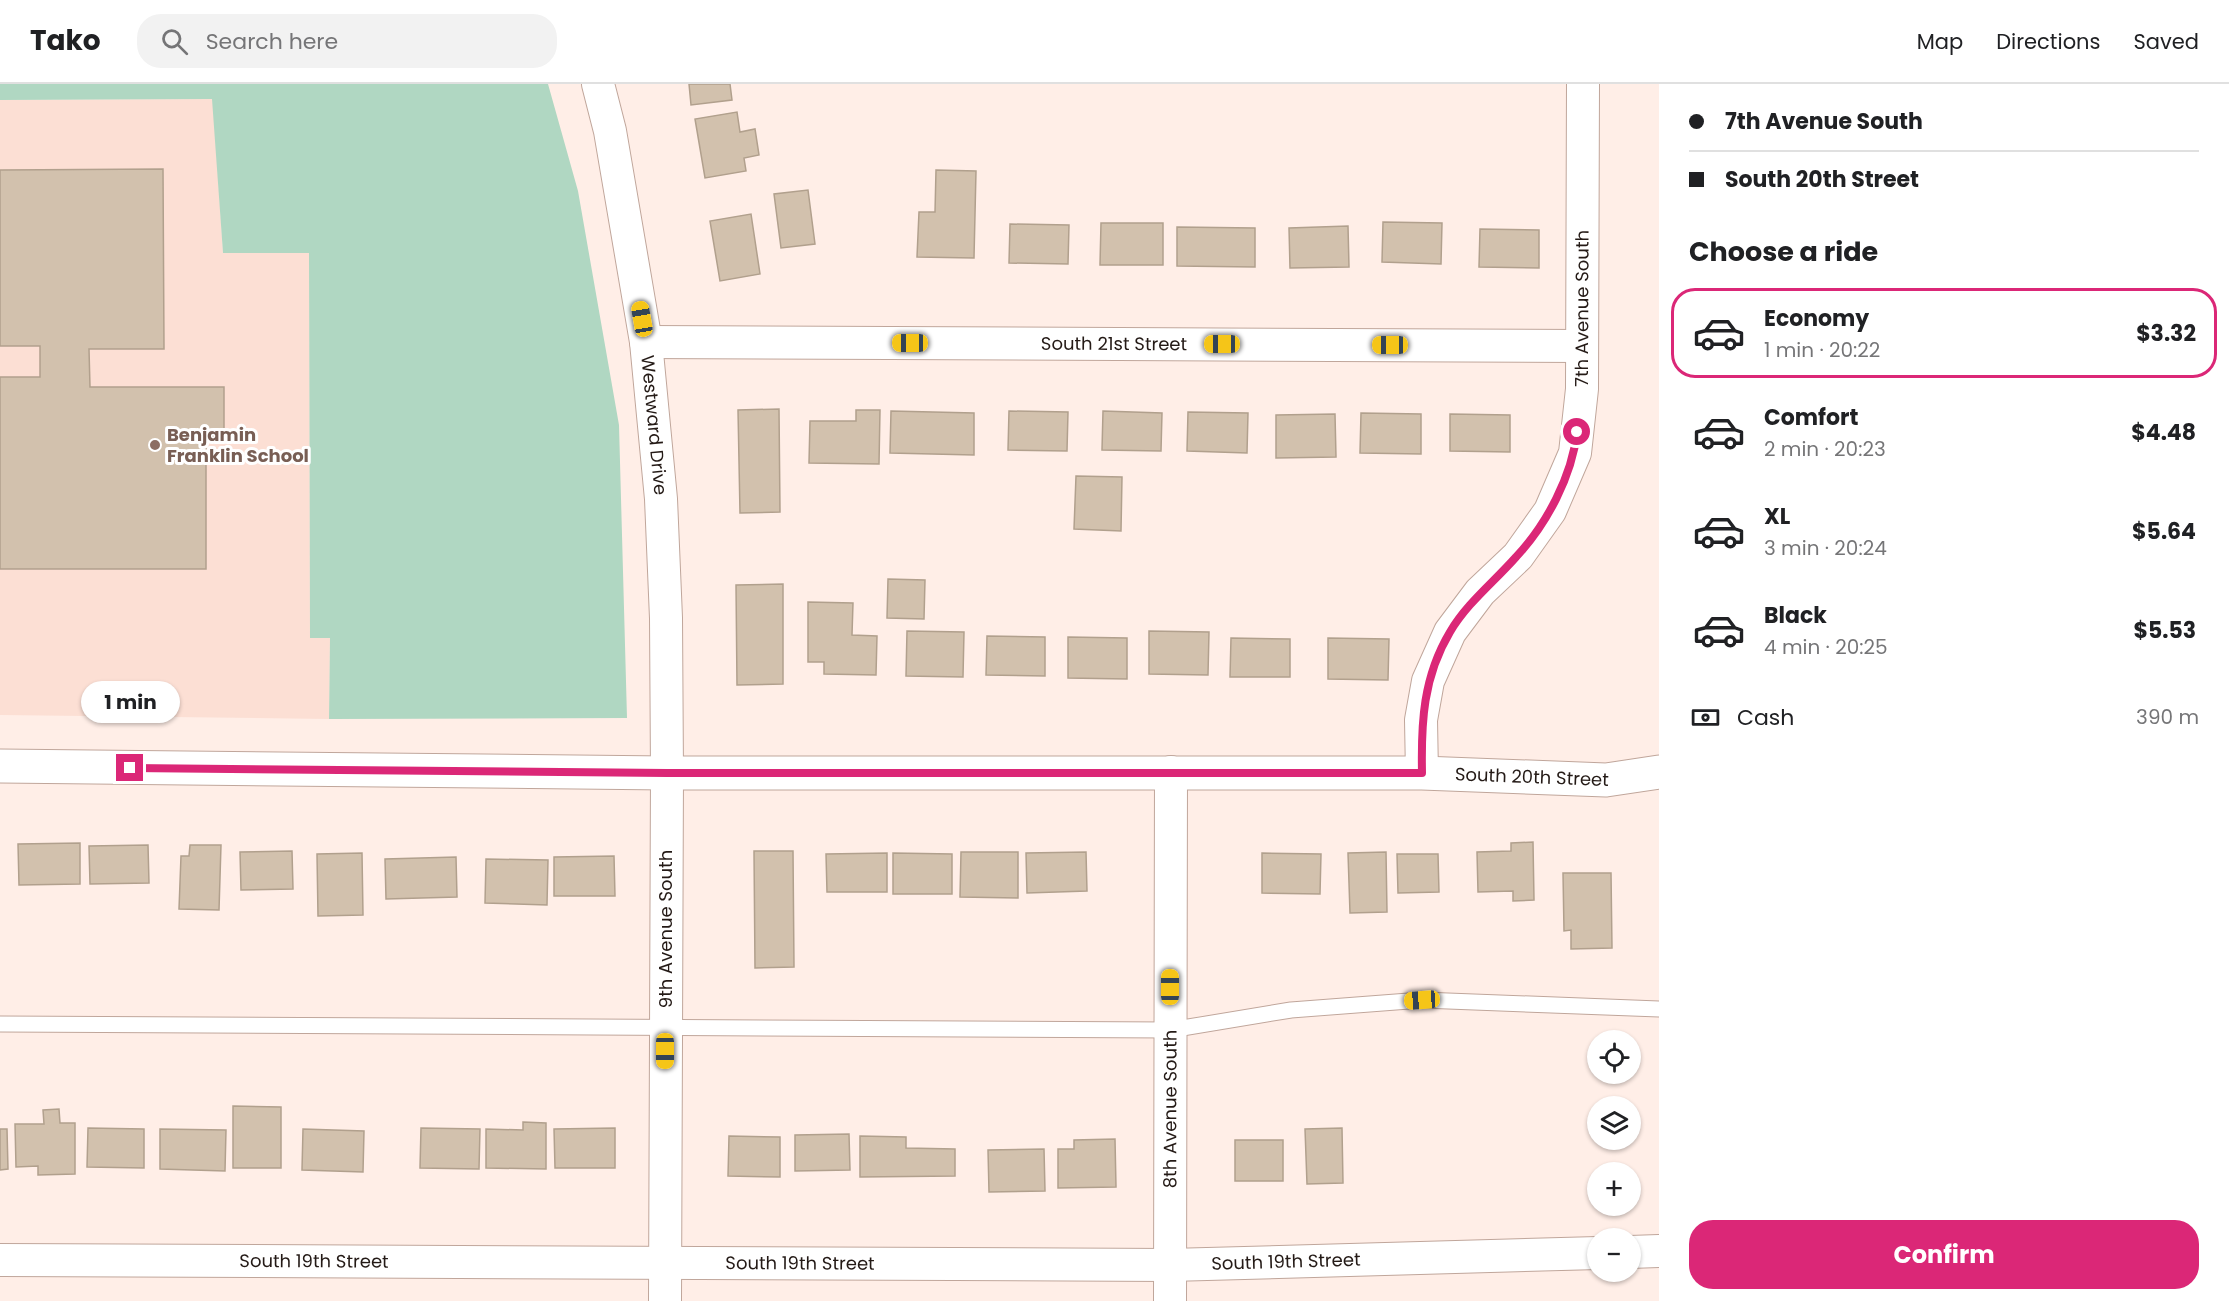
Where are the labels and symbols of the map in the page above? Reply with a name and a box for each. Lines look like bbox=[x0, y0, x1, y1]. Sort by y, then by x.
street label: 7th Avenue South bbox=[1569, 230, 1595, 387]
car bbox=[630, 300, 654, 338]
street label: South 21st Street bbox=[1041, 331, 1187, 356]
car bbox=[892, 334, 928, 352]
car bbox=[1204, 335, 1240, 353]
car bbox=[1372, 336, 1408, 354]
street label: Westward Drive bbox=[635, 354, 674, 496]
route start bbox=[1563, 418, 1590, 445]
place label: Benjamin Franklin School bbox=[167, 422, 309, 468]
marker: Benjamin Franklin School bbox=[148, 438, 162, 452]
callout: 1 min bbox=[80, 681, 180, 723]
route end bbox=[116, 754, 143, 781]
street label: South 20th Street bbox=[1455, 761, 1609, 792]
street label: 9th Avenue South bbox=[653, 850, 678, 1008]
car bbox=[1161, 969, 1179, 1005]
car bbox=[1403, 990, 1441, 1010]
street label: 8th Avenue South bbox=[1157, 1030, 1183, 1188]
car bbox=[656, 1033, 674, 1069]
street label: South 19th Street bbox=[1211, 1247, 1361, 1276]
street label: South 19th Street bbox=[239, 1248, 389, 1274]
street label: South 19th Street bbox=[725, 1250, 875, 1276]

